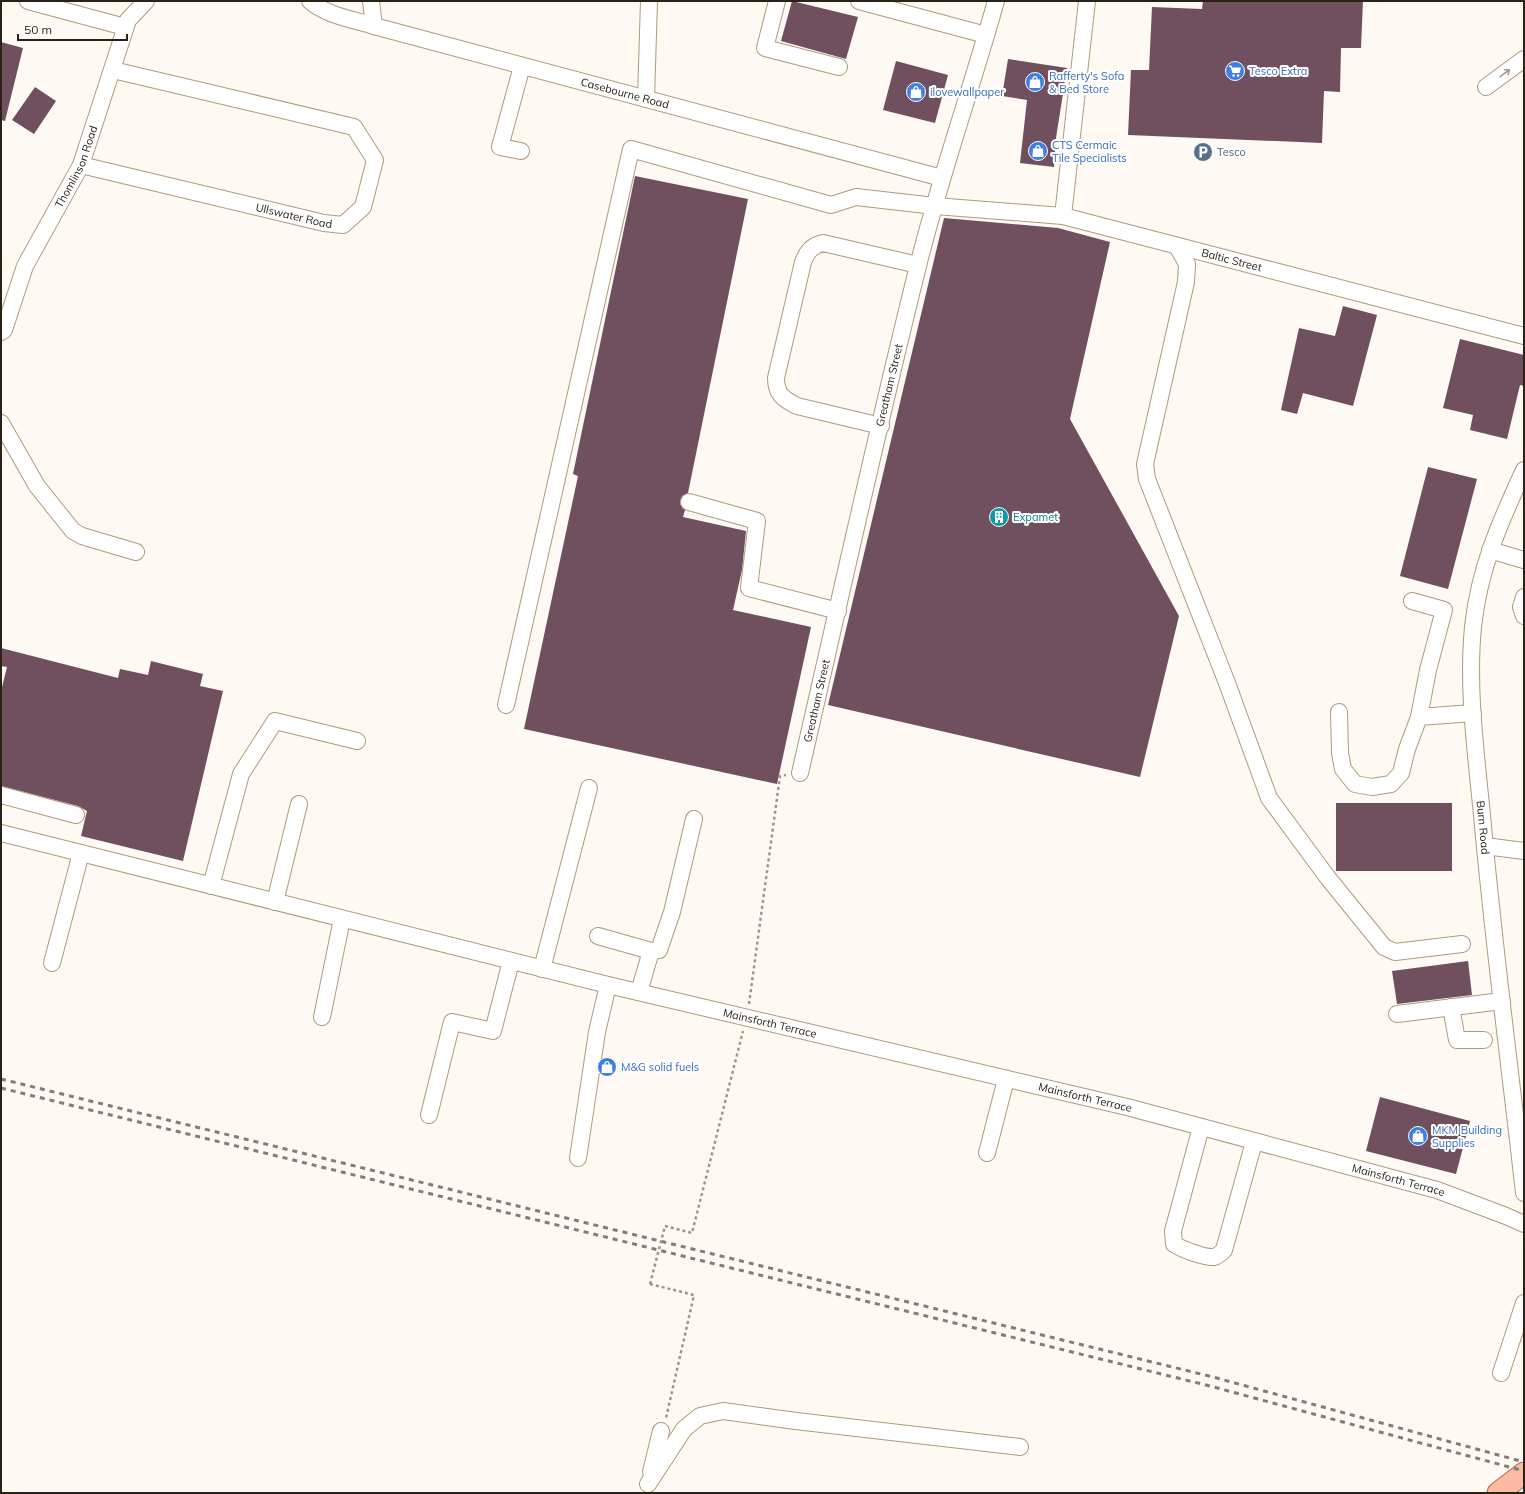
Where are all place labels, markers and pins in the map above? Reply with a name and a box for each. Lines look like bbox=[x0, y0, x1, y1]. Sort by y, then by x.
supermarket icon: Tesco Extra bbox=[1224, 60, 1246, 82]
place label: Tesco Extra bbox=[1249, 64, 1307, 78]
place label: Rafferty's Sofa & Bed Store bbox=[1049, 69, 1124, 96]
shop icon: Rafferty's Sofa & Bed Store bbox=[1024, 71, 1046, 93]
shop icon: ilovewallpaper bbox=[905, 81, 927, 103]
place label: ilovewallpaper bbox=[930, 85, 1004, 99]
place label: CTS Cermaic Tile Specialists bbox=[1052, 138, 1127, 165]
shop icon: CTS Cermaic Tile Specialists bbox=[1027, 140, 1049, 162]
parking icon: Tesco bbox=[1192, 141, 1214, 163]
place label: Tesco bbox=[1217, 145, 1246, 159]
building icon: Expamet bbox=[988, 506, 1010, 528]
place label: Expamet bbox=[1013, 510, 1058, 524]
shop icon: M&G solid fuels bbox=[596, 1056, 618, 1078]
place label: M&G solid fuels bbox=[621, 1060, 699, 1074]
place label: MKM Building Supplies bbox=[1432, 1123, 1502, 1150]
shop icon: MKM Building Supplies bbox=[1407, 1125, 1429, 1147]

